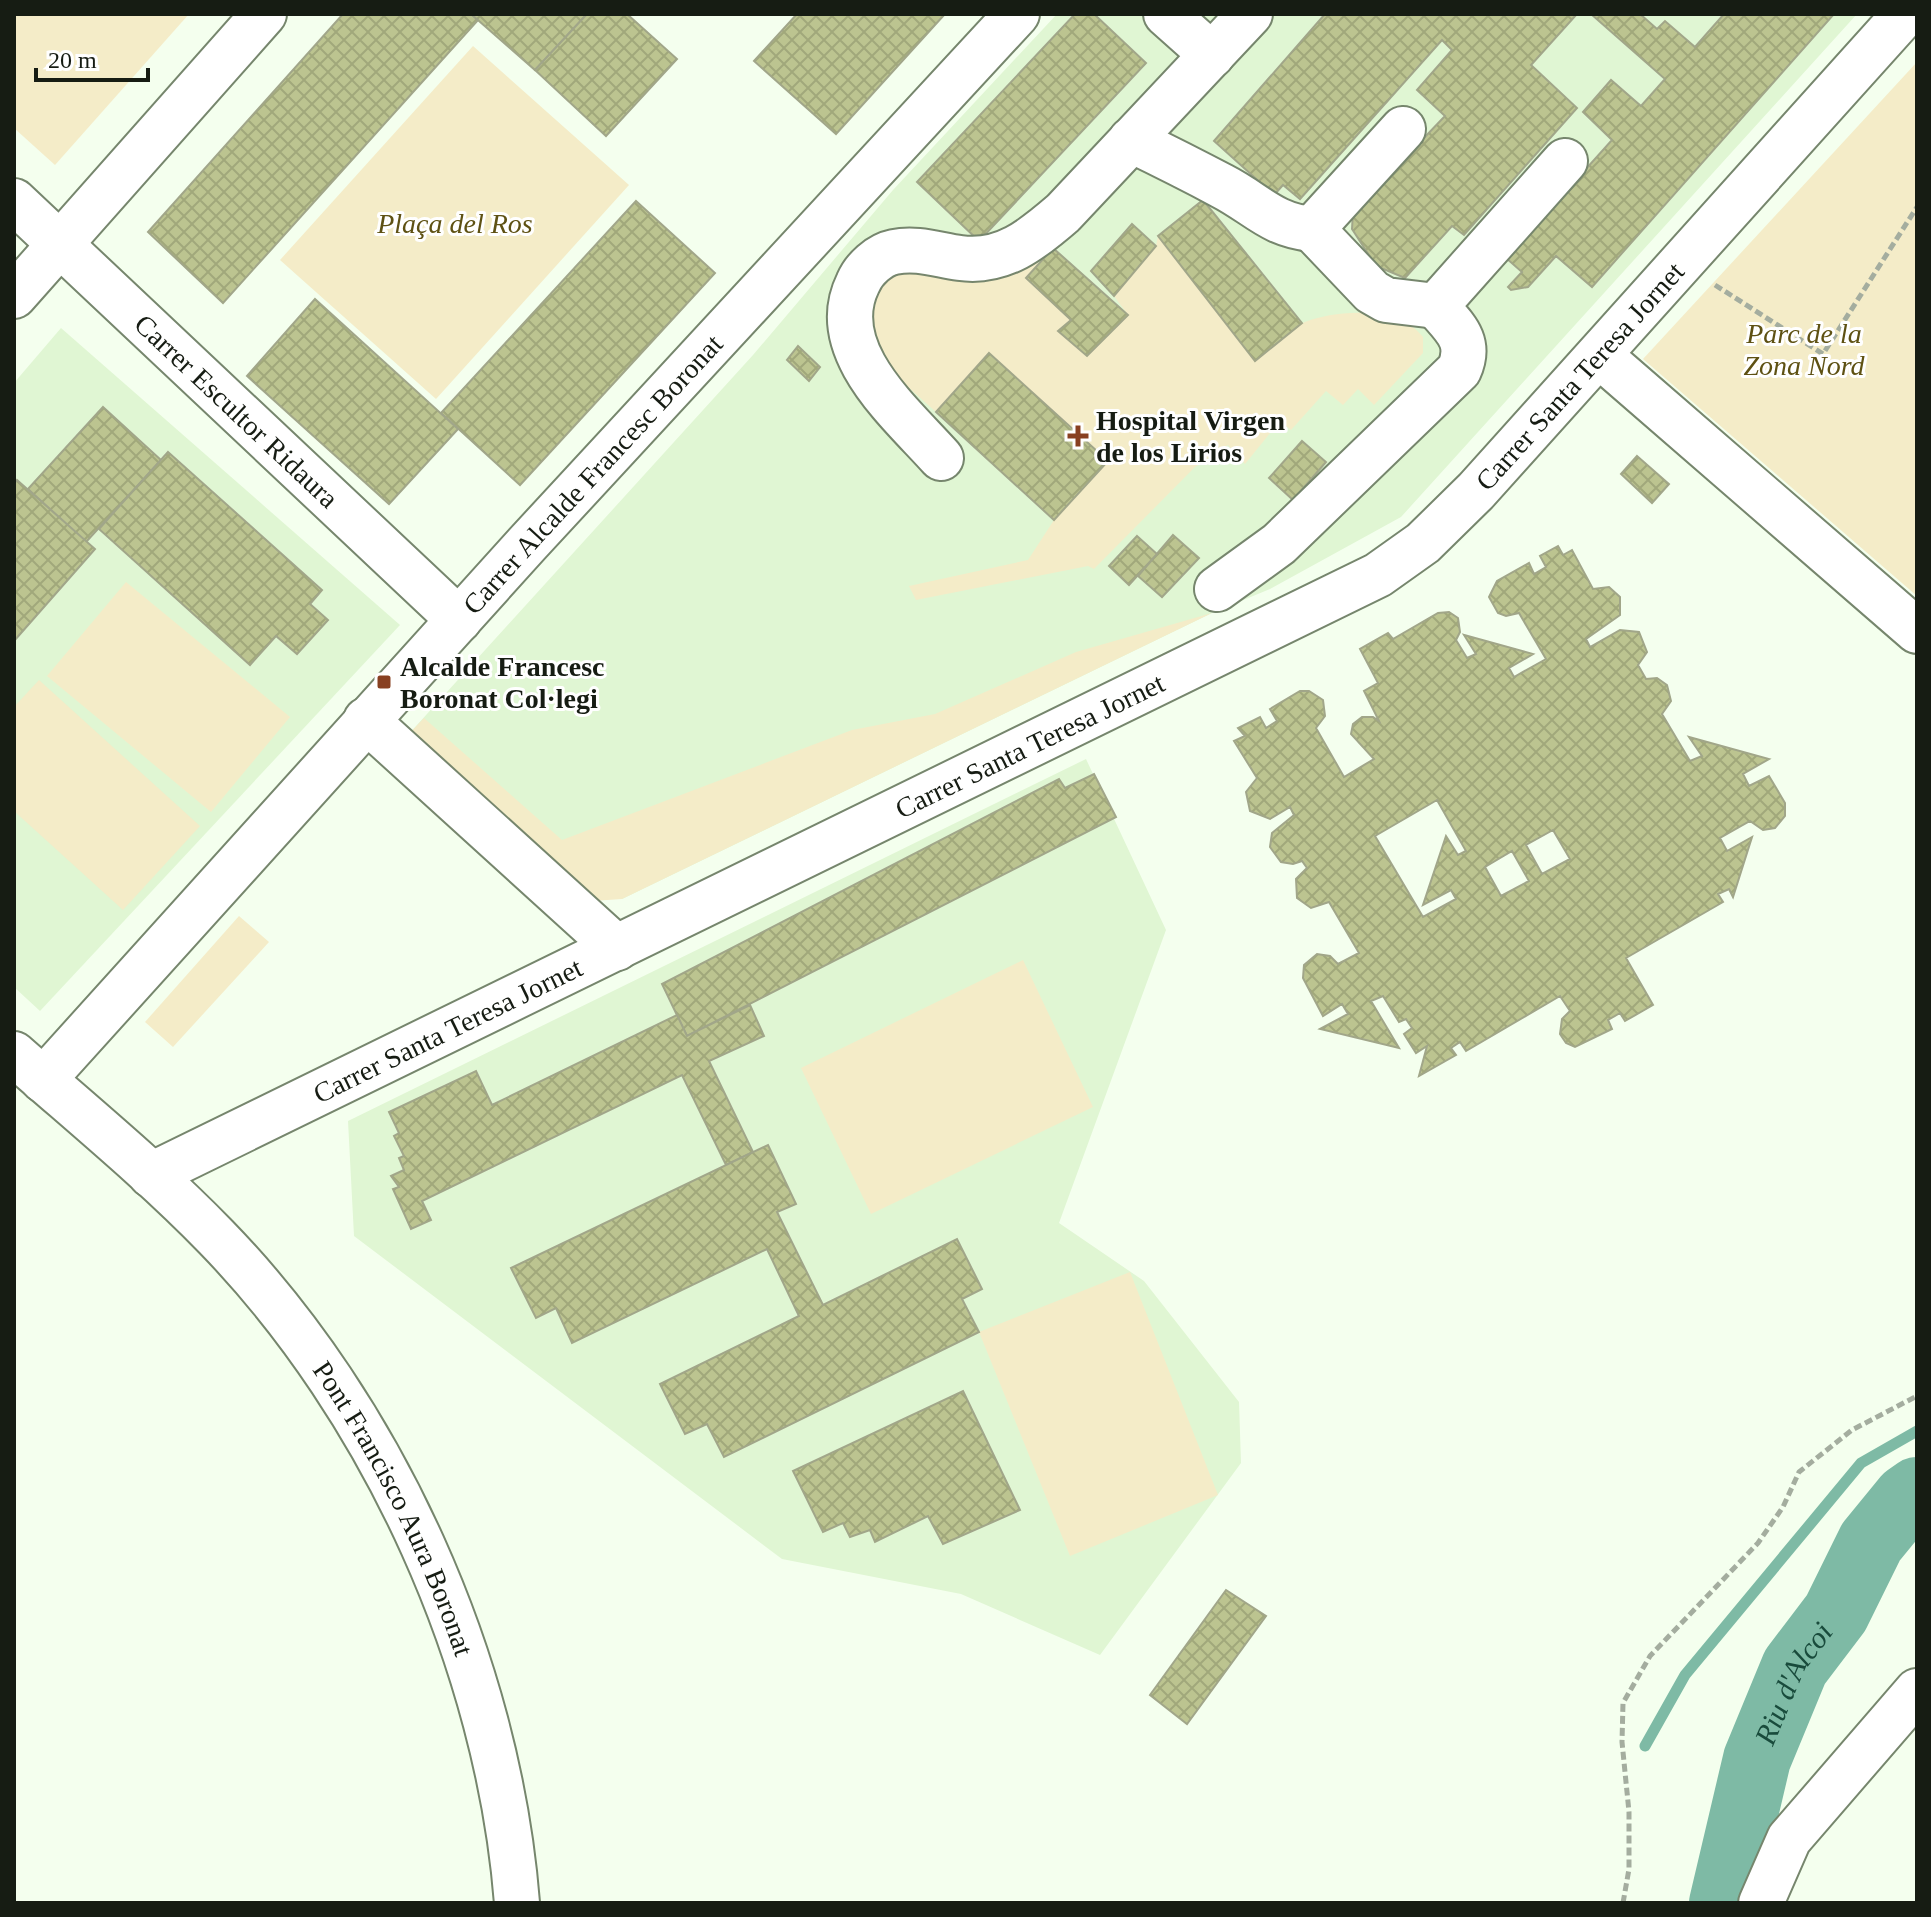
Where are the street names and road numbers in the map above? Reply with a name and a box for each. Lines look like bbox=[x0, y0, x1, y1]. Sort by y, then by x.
street label: Carrer Santa Teresa Jornet bbox=[1470, 256, 1690, 497]
street label: Carrer Escultor Ridaura bbox=[128, 308, 345, 515]
street label: Carrer Alcalde Francesc Boronat bbox=[457, 328, 729, 620]
street label: Carrer Santa Teresa Jornet bbox=[890, 667, 1170, 825]
street label: Carrer Santa Teresa Jornet bbox=[308, 952, 587, 1109]
street label: Pont Francisco Aura Boronat bbox=[307, 1355, 480, 1660]

